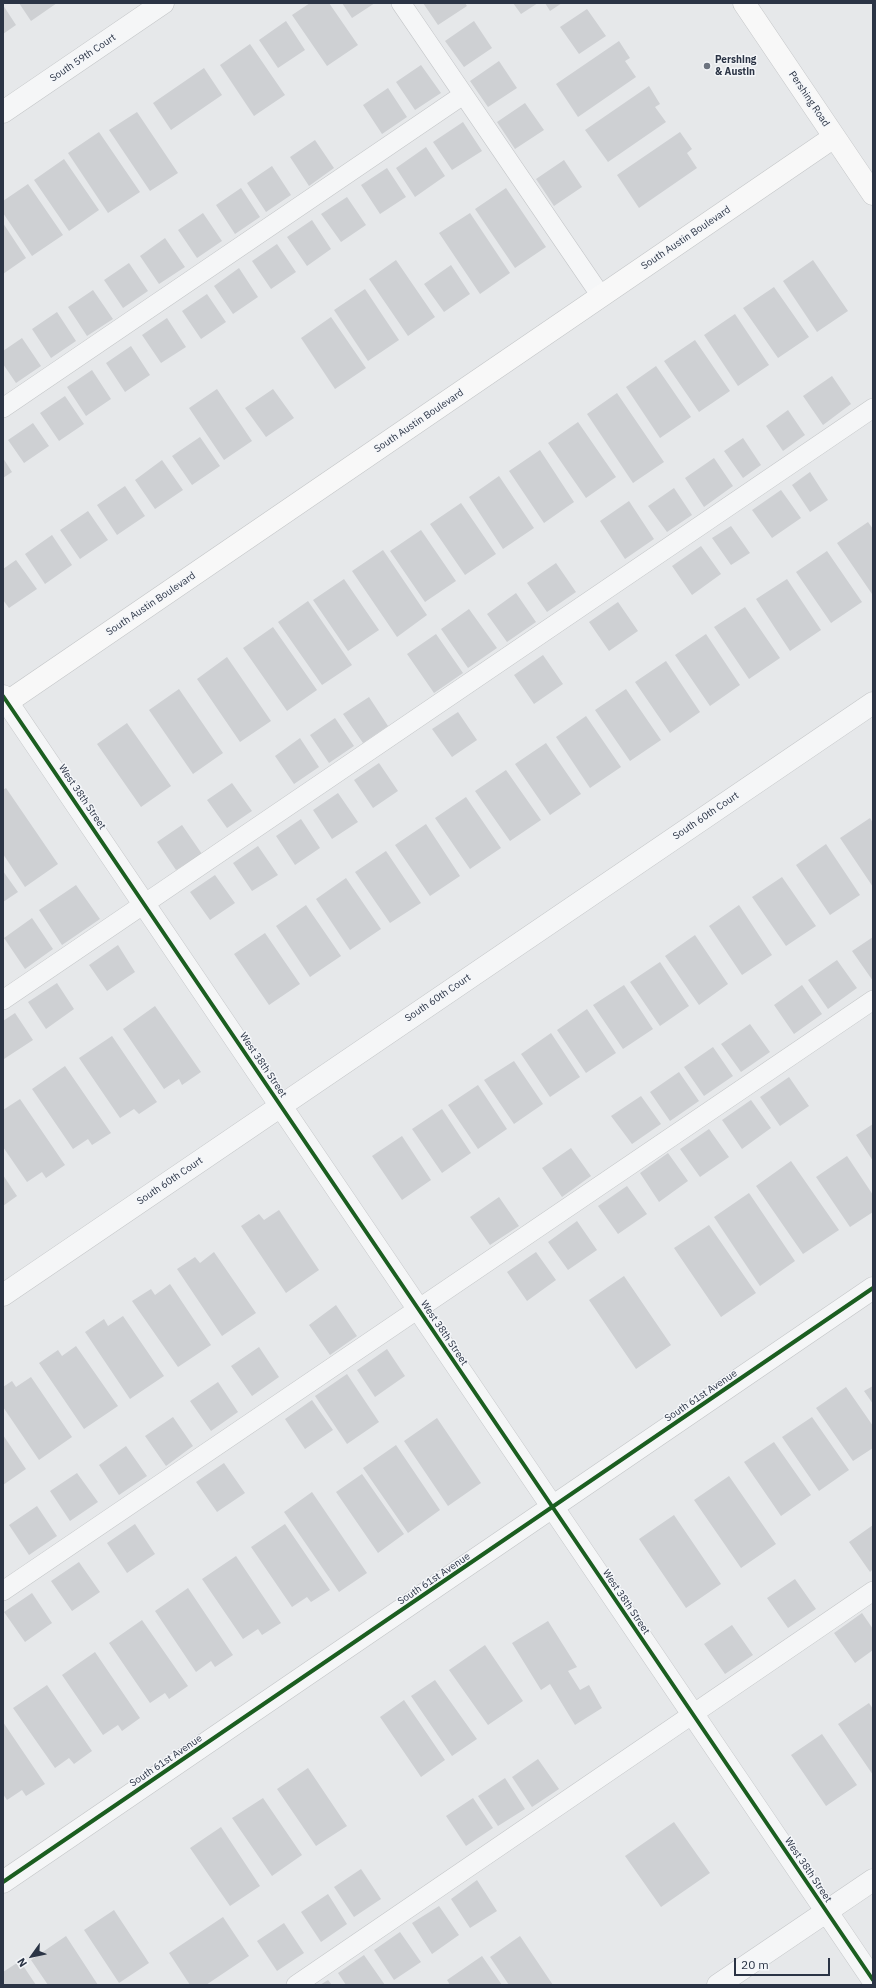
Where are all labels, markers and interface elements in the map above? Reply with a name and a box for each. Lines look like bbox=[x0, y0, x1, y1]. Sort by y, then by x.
street label: South 59th Court bbox=[48, 32, 118, 84]
place label: Pershing & Austin bbox=[715, 54, 756, 78]
marker: Pershing & Austin bbox=[702, 61, 712, 71]
street label: Pershing Road bbox=[786, 69, 832, 129]
street label: South Austin Boulevard bbox=[639, 204, 733, 272]
street label: South Austin Boulevard bbox=[372, 387, 466, 455]
street label: South Austin Boulevard bbox=[104, 570, 198, 638]
street label: West 38th Street bbox=[56, 762, 108, 832]
street label: South 60th Court bbox=[671, 790, 741, 842]
street label: South 60th Court bbox=[403, 972, 473, 1024]
street label: West 38th Street bbox=[237, 1030, 289, 1100]
street label: South 60th Court bbox=[135, 1155, 205, 1207]
street label: West 38th Street bbox=[418, 1298, 470, 1368]
street label: South 61st Avenue bbox=[663, 1367, 739, 1425]
street label: South 61st Avenue bbox=[396, 1550, 472, 1608]
street label: West 38th Street bbox=[600, 1567, 652, 1637]
street label: South 61st Avenue bbox=[128, 1732, 204, 1790]
street label: West 38th Street bbox=[782, 1835, 834, 1905]
north arrow bbox=[12, 1936, 52, 1976]
scale bar bbox=[736, 1950, 832, 1976]
text: N bbox=[14, 1955, 30, 1970]
text: 20 m bbox=[741, 1957, 769, 1972]

